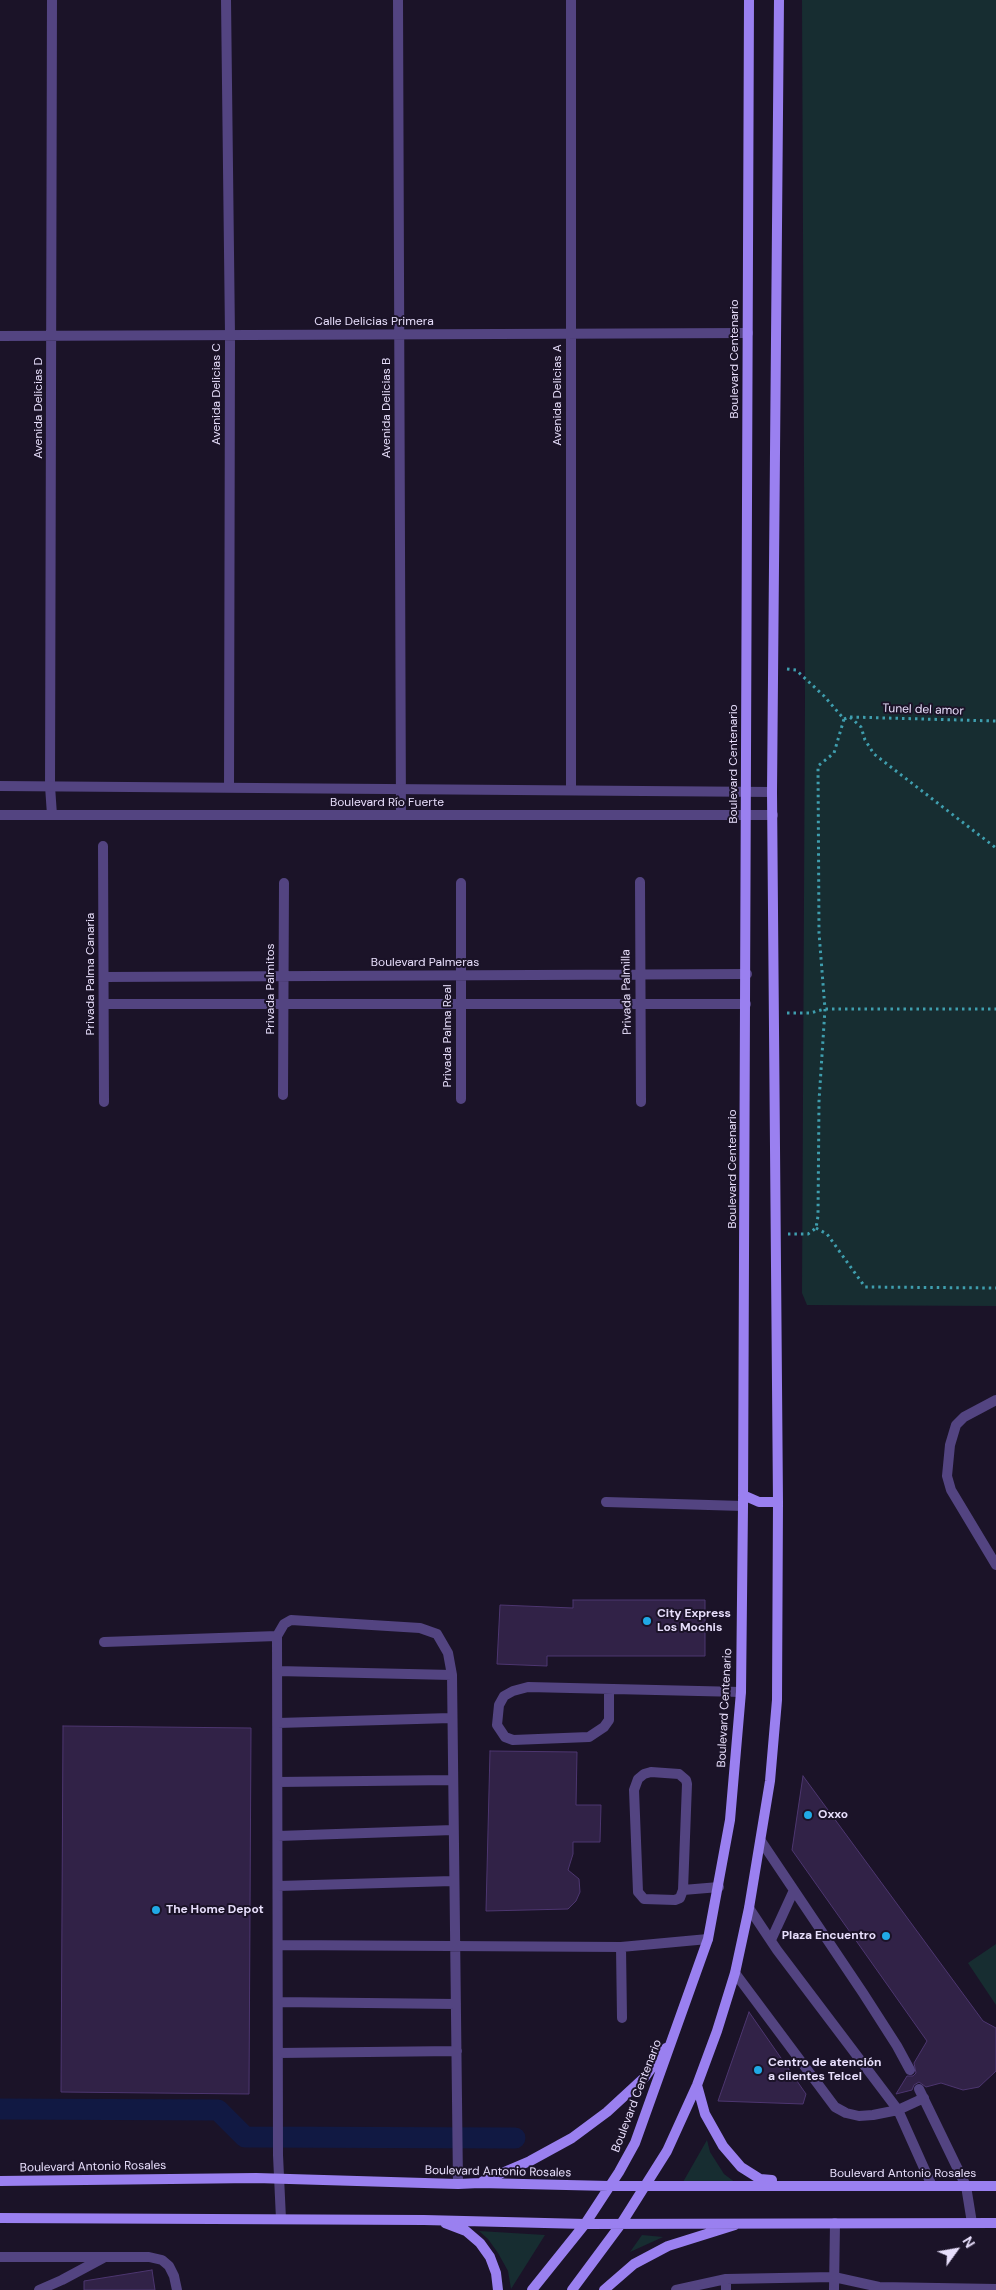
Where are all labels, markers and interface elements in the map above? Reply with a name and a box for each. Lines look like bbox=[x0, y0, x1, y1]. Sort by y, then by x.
street label: Boulevard Centenario bbox=[728, 299, 742, 419]
street label: Calle Delicias Primera bbox=[314, 315, 434, 329]
street label: Avenida Delicias C bbox=[210, 343, 224, 445]
street label: Avenida Delicias A bbox=[551, 344, 565, 446]
street label: Avenida Delicias D bbox=[32, 357, 46, 459]
street label: Avenida Delicias B bbox=[380, 358, 394, 458]
street label: Tunel del amor bbox=[882, 701, 964, 719]
street label: Boulevard Centenario bbox=[727, 704, 741, 824]
street label: Boulevard Río Fuerte bbox=[330, 796, 444, 810]
street label: Privada Palma Canaria bbox=[84, 913, 98, 1035]
street label: Privada Palmitos bbox=[264, 943, 278, 1035]
street label: Privada Palmilla bbox=[619, 949, 635, 1035]
street label: Boulevard Palmeras bbox=[371, 956, 479, 970]
street label: Privada Palma Real bbox=[441, 984, 455, 1088]
street label: Boulevard Centenario bbox=[726, 1109, 740, 1229]
place label: City Express Los Mochis bbox=[657, 1607, 731, 1635]
marker: City Express Los Mochis bbox=[641, 1615, 653, 1627]
street label: Boulevard Centenario bbox=[715, 1648, 735, 1768]
place label: Oxxo bbox=[818, 1808, 848, 1822]
marker: Oxxo bbox=[802, 1809, 814, 1821]
place label: The Home Depot bbox=[166, 1903, 264, 1917]
marker: The Home Depot bbox=[150, 1904, 162, 1916]
place label: Plaza Encuentro bbox=[782, 1929, 876, 1943]
marker: Plaza Encuentro bbox=[880, 1930, 892, 1942]
street label: Boulevard Centenario bbox=[609, 2038, 665, 2154]
place label: Centro de atención a clientes Telcel bbox=[768, 2056, 881, 2084]
marker: Centro de atención a clientes Telcel bbox=[752, 2064, 764, 2076]
street label: Boulevard Antonio Rosales bbox=[20, 2159, 166, 2175]
street label: Boulevard Antonio Rosales bbox=[425, 2164, 571, 2180]
street label: Boulevard Antonio Rosales bbox=[830, 2167, 976, 2181]
north arrow bbox=[931, 2225, 981, 2275]
text: N bbox=[958, 2233, 979, 2251]

